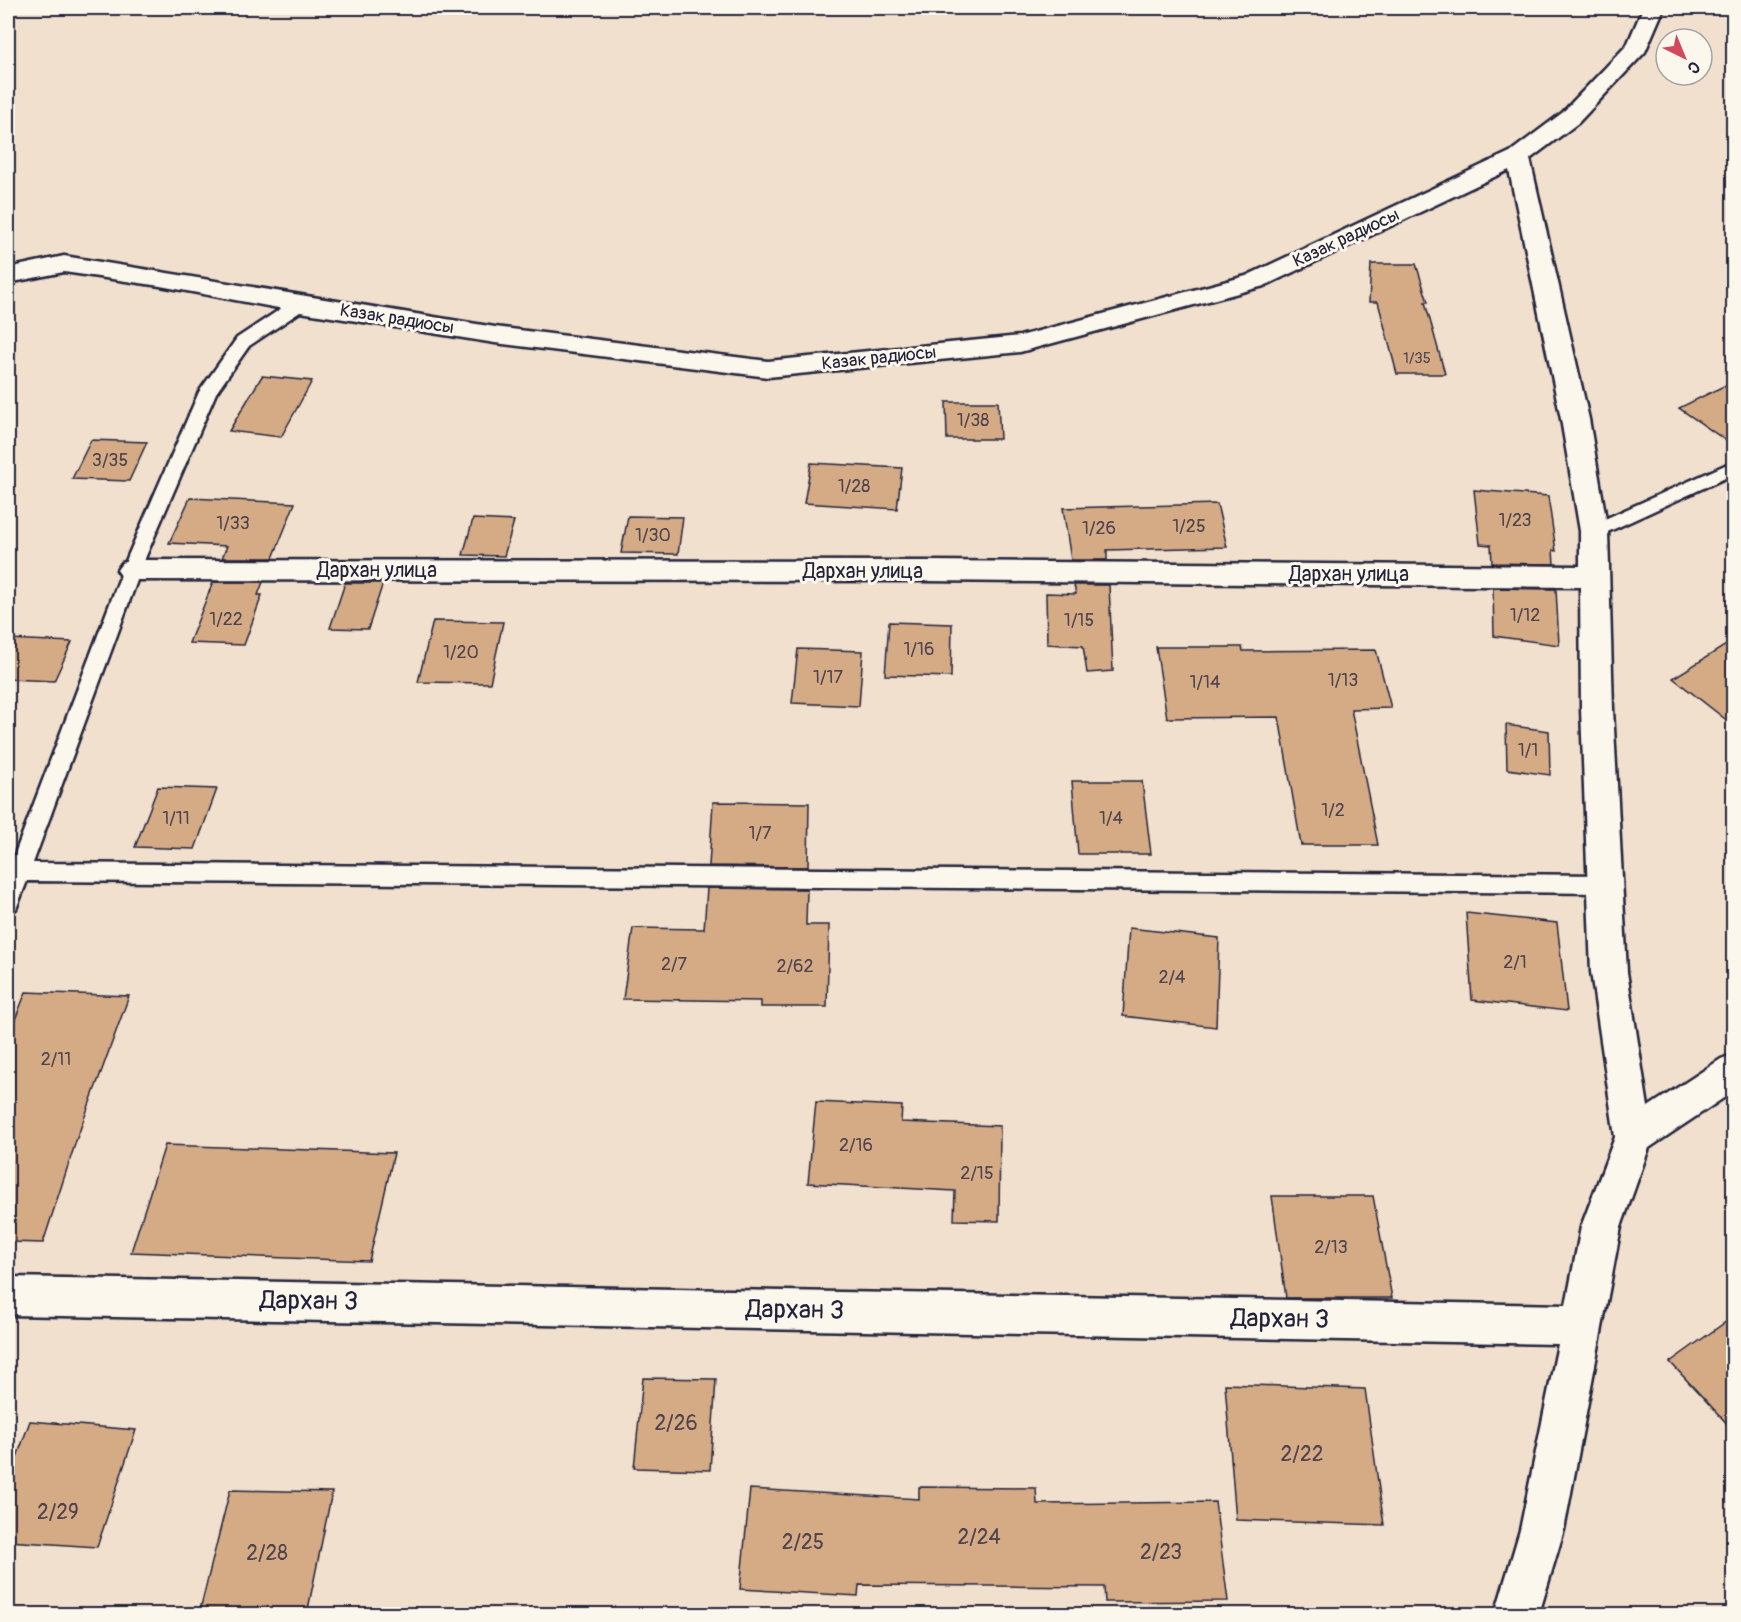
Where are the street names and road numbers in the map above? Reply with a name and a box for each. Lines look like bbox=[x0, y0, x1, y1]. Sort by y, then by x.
street label: Казак радиосы bbox=[1289, 203, 1403, 273]
street label: Казак радиосы bbox=[338, 299, 456, 339]
street label: Казак радиосы bbox=[821, 341, 937, 375]
street label: Дархан улица bbox=[316, 557, 437, 584]
street label: Дархан улица bbox=[802, 558, 923, 585]
street label: Дархан улица bbox=[1288, 561, 1409, 588]
street label: Дархан 3 bbox=[259, 1284, 358, 1318]
street label: Дархан 3 bbox=[745, 1293, 844, 1327]
street label: Дархан 3 bbox=[1230, 1302, 1329, 1336]

